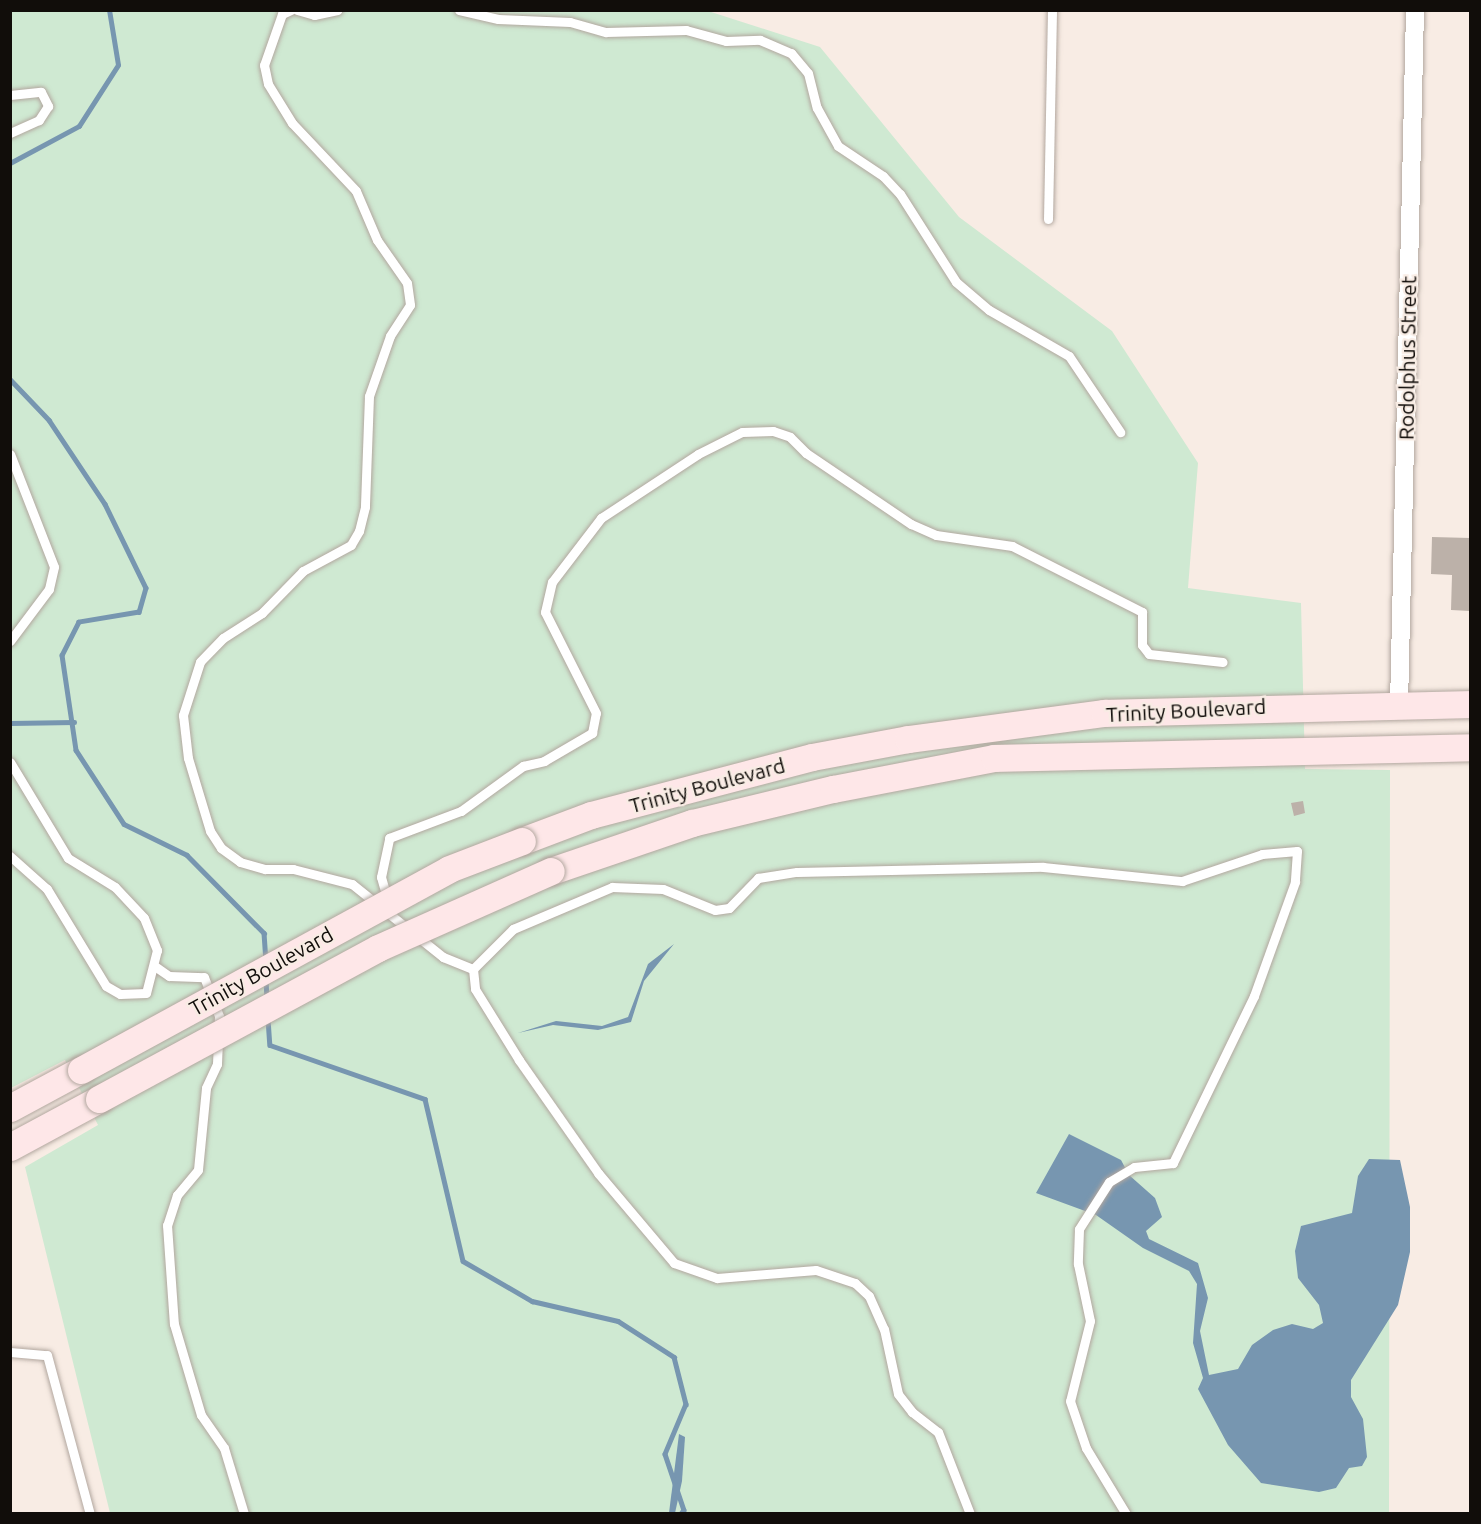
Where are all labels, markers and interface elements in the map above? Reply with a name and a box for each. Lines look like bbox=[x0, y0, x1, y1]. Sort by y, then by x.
street label: Rodolphus Street bbox=[1393, 276, 1421, 440]
street label: Trinity Boulevard bbox=[1105, 693, 1267, 727]
street label: Trinity Boulevard bbox=[626, 752, 788, 818]
street label: Trinity Boulevard bbox=[185, 921, 337, 1021]

